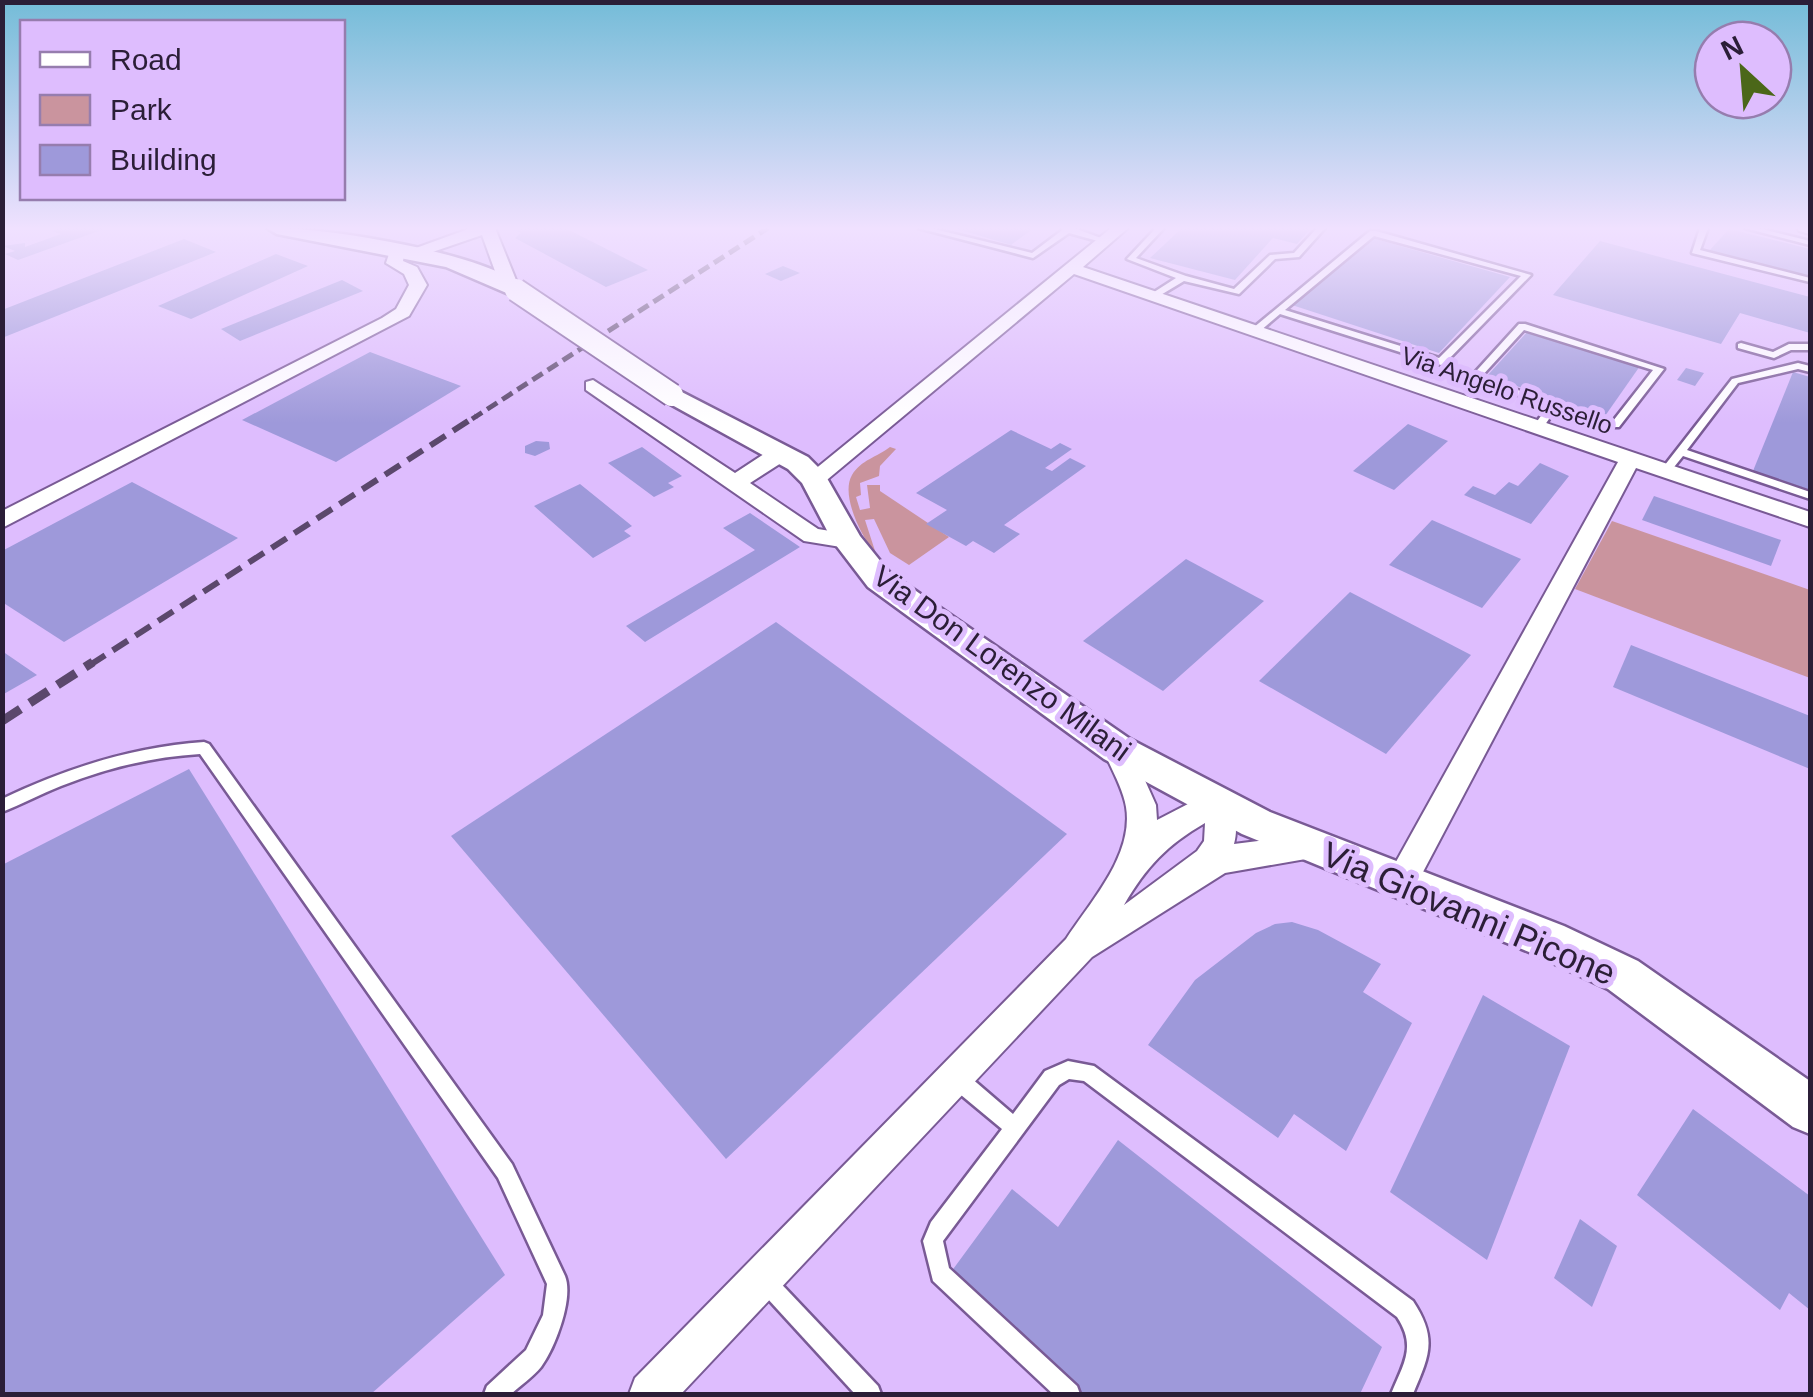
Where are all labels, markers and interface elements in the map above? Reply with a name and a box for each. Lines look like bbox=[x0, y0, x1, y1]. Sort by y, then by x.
legend bbox=[20, 20, 345, 200]
north arrow bbox=[1693, 20, 1793, 120]
text: N bbox=[1716, 30, 1748, 66]
text: Road bbox=[110, 43, 182, 76]
text: Park bbox=[110, 93, 173, 126]
text: Building bbox=[110, 143, 217, 176]
street label: Via Angelo Russello bbox=[1398, 341, 1616, 439]
street label: Via Don Lorenzo Milani bbox=[867, 559, 1137, 767]
street label: Via Giovanni Picone bbox=[1317, 834, 1621, 992]

